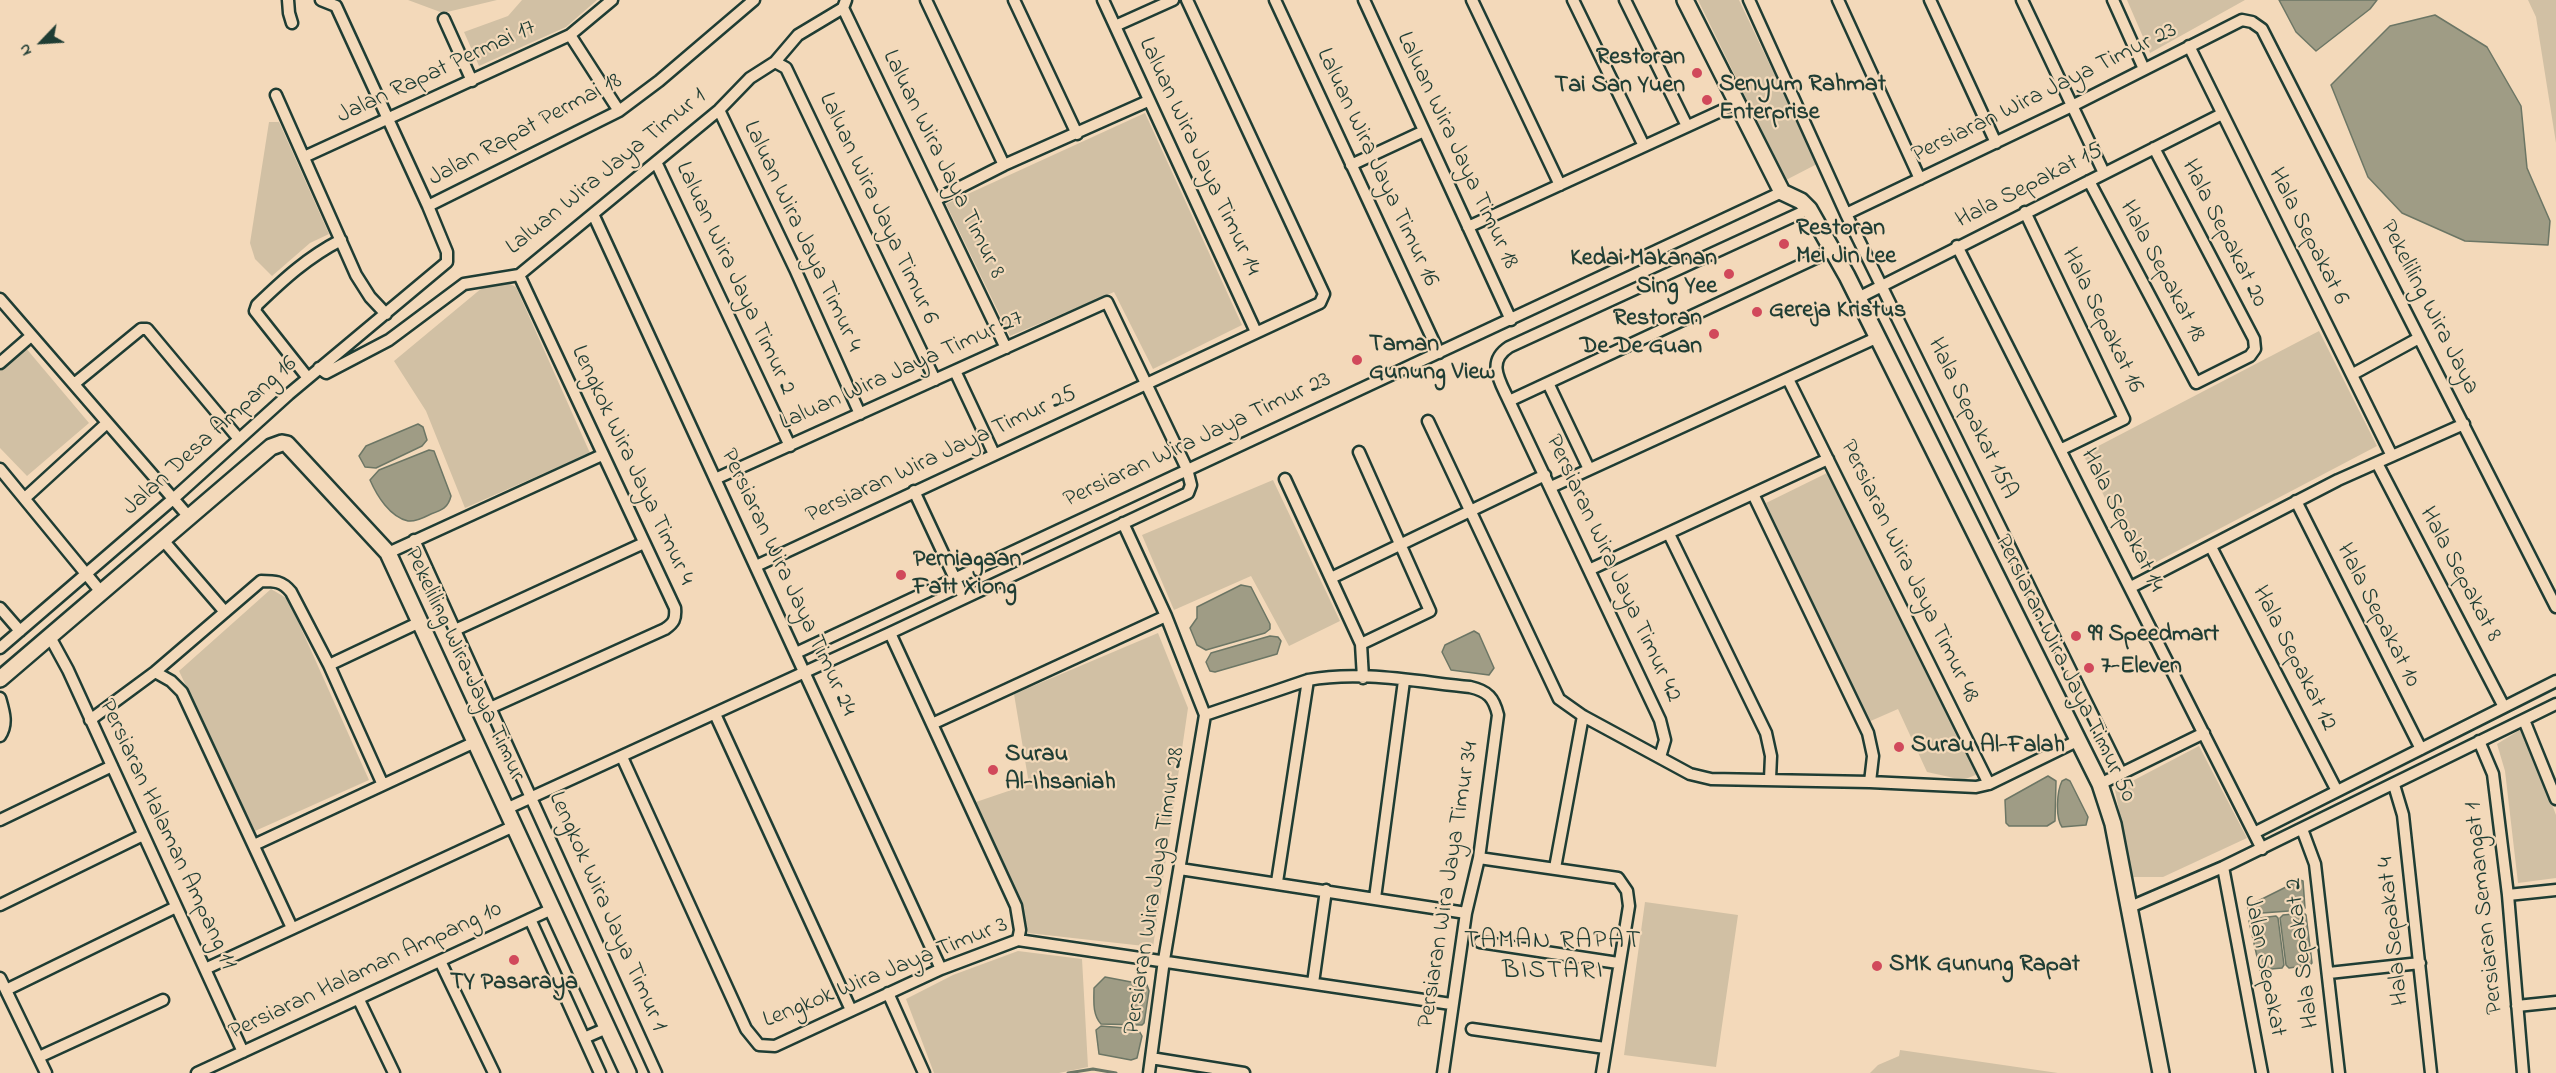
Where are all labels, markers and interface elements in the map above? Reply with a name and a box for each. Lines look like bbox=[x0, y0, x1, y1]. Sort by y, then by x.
north arrow bbox=[12, 12, 72, 72]
street label: Jalan Rapat Permai 17 bbox=[333, 14, 541, 132]
street label: Persiaran Wira Jaya Timur 23 bbox=[1908, 17, 2182, 171]
street label: Laluan Wira Jaya Timur 18 bbox=[1388, 28, 1524, 274]
street label: Laluan Wira Jaya Timur 14 bbox=[1130, 33, 1266, 281]
text: N bbox=[13, 40, 39, 60]
street label: Laluan Wira Jaya Timur 16 bbox=[1308, 44, 1444, 292]
place label: Restoran Tai San Yuen bbox=[1555, 45, 1685, 101]
street label: Laluan Wira Jaya Timur 8 bbox=[874, 46, 1010, 284]
marker: Restoran Tai San Yuen bbox=[1690, 66, 1704, 80]
street label: Jalan Rapat Permai 18 bbox=[424, 68, 628, 194]
place label: Senyum Rahmat Enterprise bbox=[1719, 72, 1886, 128]
street label: Laluan Wira Jaya Timur 1 bbox=[501, 83, 713, 263]
street label: Laluan Wira Jaya Timur 6 bbox=[811, 89, 943, 329]
marker: Senyum Rahmat Enterprise bbox=[1700, 93, 1714, 107]
street label: Laluan Wira Jaya Timur 4 bbox=[735, 117, 867, 357]
street label: Hala Sepakat 15 bbox=[1952, 138, 2108, 236]
street label: Hala Sepakat 20 bbox=[2173, 155, 2273, 313]
street label: Laluan Wira Jaya Timur 2 bbox=[667, 158, 801, 400]
street label: Hala Sepakat 6 bbox=[2260, 164, 2354, 310]
street label: Hala Sepakat 18 bbox=[2112, 196, 2210, 348]
place label: Restoran Mei Jin Lee bbox=[1796, 216, 1896, 272]
street label: Pekeliling Wira Jaya bbox=[2372, 216, 2484, 400]
marker: Restoran Mei Jin Lee bbox=[1777, 237, 1791, 251]
street label: Hala Sepakat 16 bbox=[2053, 244, 2149, 398]
place label: Kedai Makanan Sing Yee bbox=[1570, 246, 1717, 302]
marker: Kedai Makanan Sing Yee bbox=[1722, 267, 1736, 281]
place label: Gereja Kristus bbox=[1769, 298, 1906, 326]
street label: Laluan Wira Jaya Timur 27 bbox=[776, 305, 1028, 439]
marker: Gereja Kristus bbox=[1750, 305, 1764, 319]
place label: Restoran De De Guan bbox=[1580, 306, 1702, 362]
marker: Restoran De De Guan bbox=[1707, 327, 1721, 341]
place label: Taman Gunung View bbox=[1369, 332, 1495, 388]
street label: Hala Sepakat 15A bbox=[1920, 334, 2022, 504]
street label: Lengkok Wira Jaya Timur 4 bbox=[563, 342, 699, 590]
street label: Jalan Desa Ampang 16 bbox=[118, 351, 304, 523]
marker: Taman Gunung View bbox=[1350, 353, 1364, 367]
street label: Persiaran Wira Jaya Timur 23 bbox=[1060, 366, 1336, 516]
street label: Persiaran Wira Jaya Timur 25 bbox=[802, 381, 1082, 531]
street label: Persiaran Wira Jaya Timur 42 bbox=[1537, 431, 1687, 707]
street label: Persiaran Wira Jaya Timur 48 bbox=[1832, 436, 1984, 708]
street label: Hala Sepakat 14 bbox=[2073, 444, 2169, 598]
street label: Persiaran Wira Jaya Timur 24 bbox=[712, 445, 862, 721]
street label: Hala Sepakat 8 bbox=[2411, 503, 2507, 647]
street label: Persiaran Wira Jaya Timur 50 bbox=[1987, 531, 2141, 807]
street label: Hala Sepakat 10 bbox=[2328, 539, 2426, 693]
street label: Pekeliling Wira Jaya Timur bbox=[396, 543, 530, 787]
place label: Perniagaan Fatt Xiong bbox=[913, 547, 1021, 603]
marker: Perniagaan Fatt Xiong bbox=[894, 568, 908, 582]
street label: Hala Sepakat 12 bbox=[2244, 582, 2342, 736]
place label: 99 Speedmart bbox=[2088, 622, 2219, 650]
marker: 99 Speedmart bbox=[2069, 629, 2083, 643]
place label: 7-Eleven bbox=[2101, 654, 2182, 682]
marker: 7-Eleven bbox=[2082, 661, 2096, 675]
street label: Persiaran Halaman Ampang 11 bbox=[91, 695, 241, 975]
place label: Surau Al-Falah bbox=[1911, 733, 2065, 761]
street label: Persiaran Wira Jaya Timur 34 bbox=[1413, 740, 1487, 1030]
marker: Surau Al-Falah bbox=[1892, 740, 1906, 754]
place label: Surau Al-Ihsaniah bbox=[1005, 742, 1116, 798]
street label: Persiaran Wira Jaya Timur 28 bbox=[1119, 745, 1193, 1037]
marker: Surau Al-Ihsaniah bbox=[986, 763, 1000, 777]
street label: Lengkok Wira Jaya Timur 1 bbox=[540, 788, 672, 1036]
street label: Persiaran Semangat 1 bbox=[2461, 800, 2511, 1016]
street label: Hala Sepakat 4 bbox=[2373, 855, 2417, 1007]
street label: Hala Sepakat 2 bbox=[2280, 876, 2328, 1030]
street label: Jalan Sepakat bbox=[2235, 893, 2291, 1039]
street label: Persiaran Halaman Ampang 10 bbox=[225, 896, 507, 1048]
street label: Lengkok Wira Jaya Timur 3 bbox=[759, 912, 1013, 1036]
district label: TAMAN RAPAT BISTARI bbox=[1464, 927, 1642, 988]
place label: SMK Gunung Rapat bbox=[1889, 952, 2080, 980]
marker: TY Pasaraya bbox=[507, 953, 521, 967]
marker: SMK Gunung Rapat bbox=[1870, 959, 1884, 973]
place label: TY Pasaraya bbox=[450, 970, 578, 998]

